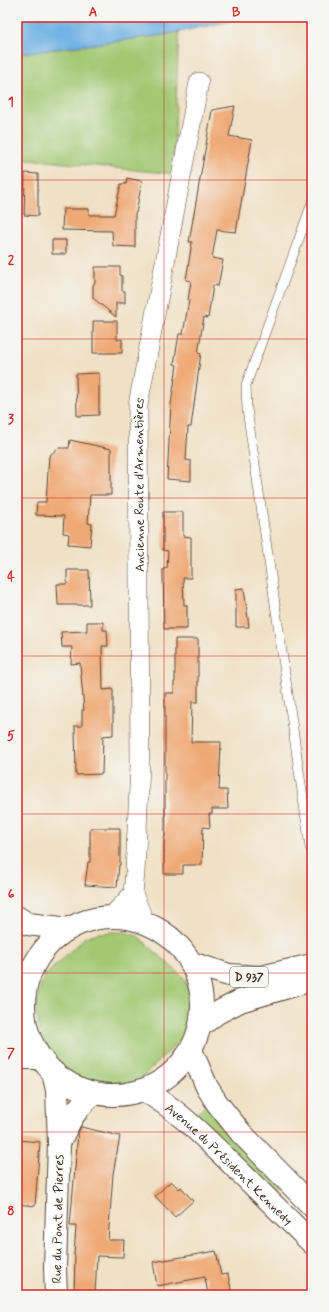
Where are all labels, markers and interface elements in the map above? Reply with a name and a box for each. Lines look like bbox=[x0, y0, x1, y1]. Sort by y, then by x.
text: A bbox=[89, 4, 97, 21]
text: B bbox=[232, 4, 241, 21]
text: 1 bbox=[8, 94, 14, 111]
text: 2 bbox=[8, 252, 15, 269]
street label: Ancienne Route d'Armentières bbox=[131, 396, 149, 572]
text: 3 bbox=[8, 411, 14, 428]
text: 4 bbox=[7, 569, 15, 586]
text: 5 bbox=[7, 728, 15, 745]
text: 6 bbox=[8, 886, 15, 903]
road number: D 937 bbox=[230, 967, 268, 987]
text: 7 bbox=[7, 1045, 15, 1062]
street label: Avenue du Président Kennedy bbox=[161, 1100, 296, 1229]
street label: Rue du Pont de Pierres bbox=[49, 1154, 68, 1284]
text: 8 bbox=[7, 1203, 15, 1220]

